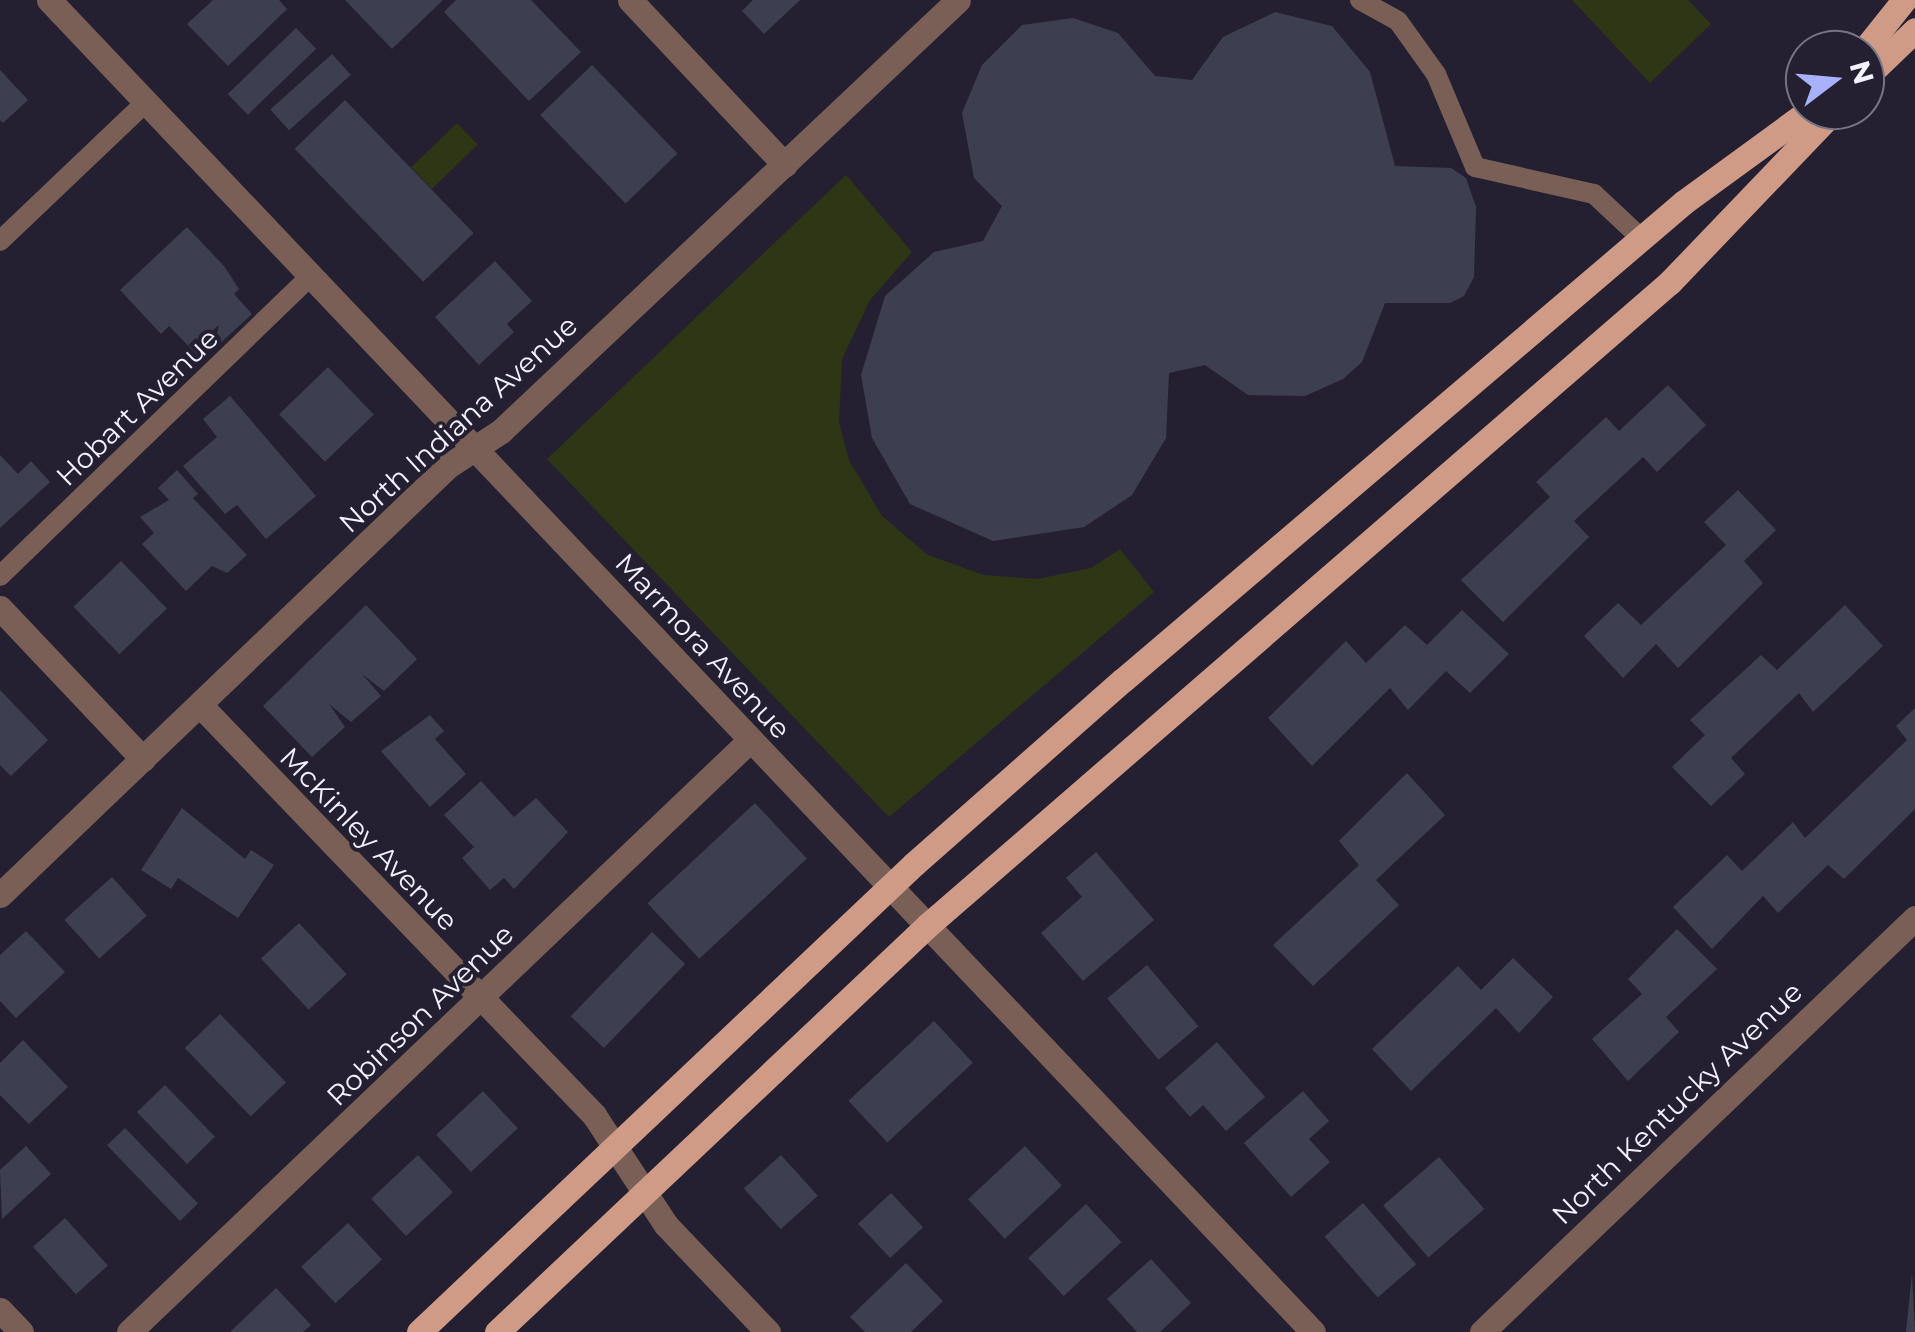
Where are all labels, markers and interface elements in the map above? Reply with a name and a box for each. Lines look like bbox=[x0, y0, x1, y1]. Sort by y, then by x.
north arrow bbox=[1785, 30, 1885, 130]
text: N bbox=[1842, 57, 1881, 88]
street label: North Indiana Avenue bbox=[332, 308, 584, 540]
street label: Hobart Avenue bbox=[49, 321, 225, 493]
street label: Marmora Avenue bbox=[608, 546, 798, 746]
street label: McKinley Avenue bbox=[273, 741, 465, 937]
street label: Robinson Avenue bbox=[320, 917, 520, 1113]
street label: North Kentucky Avenue bbox=[1545, 975, 1809, 1231]

